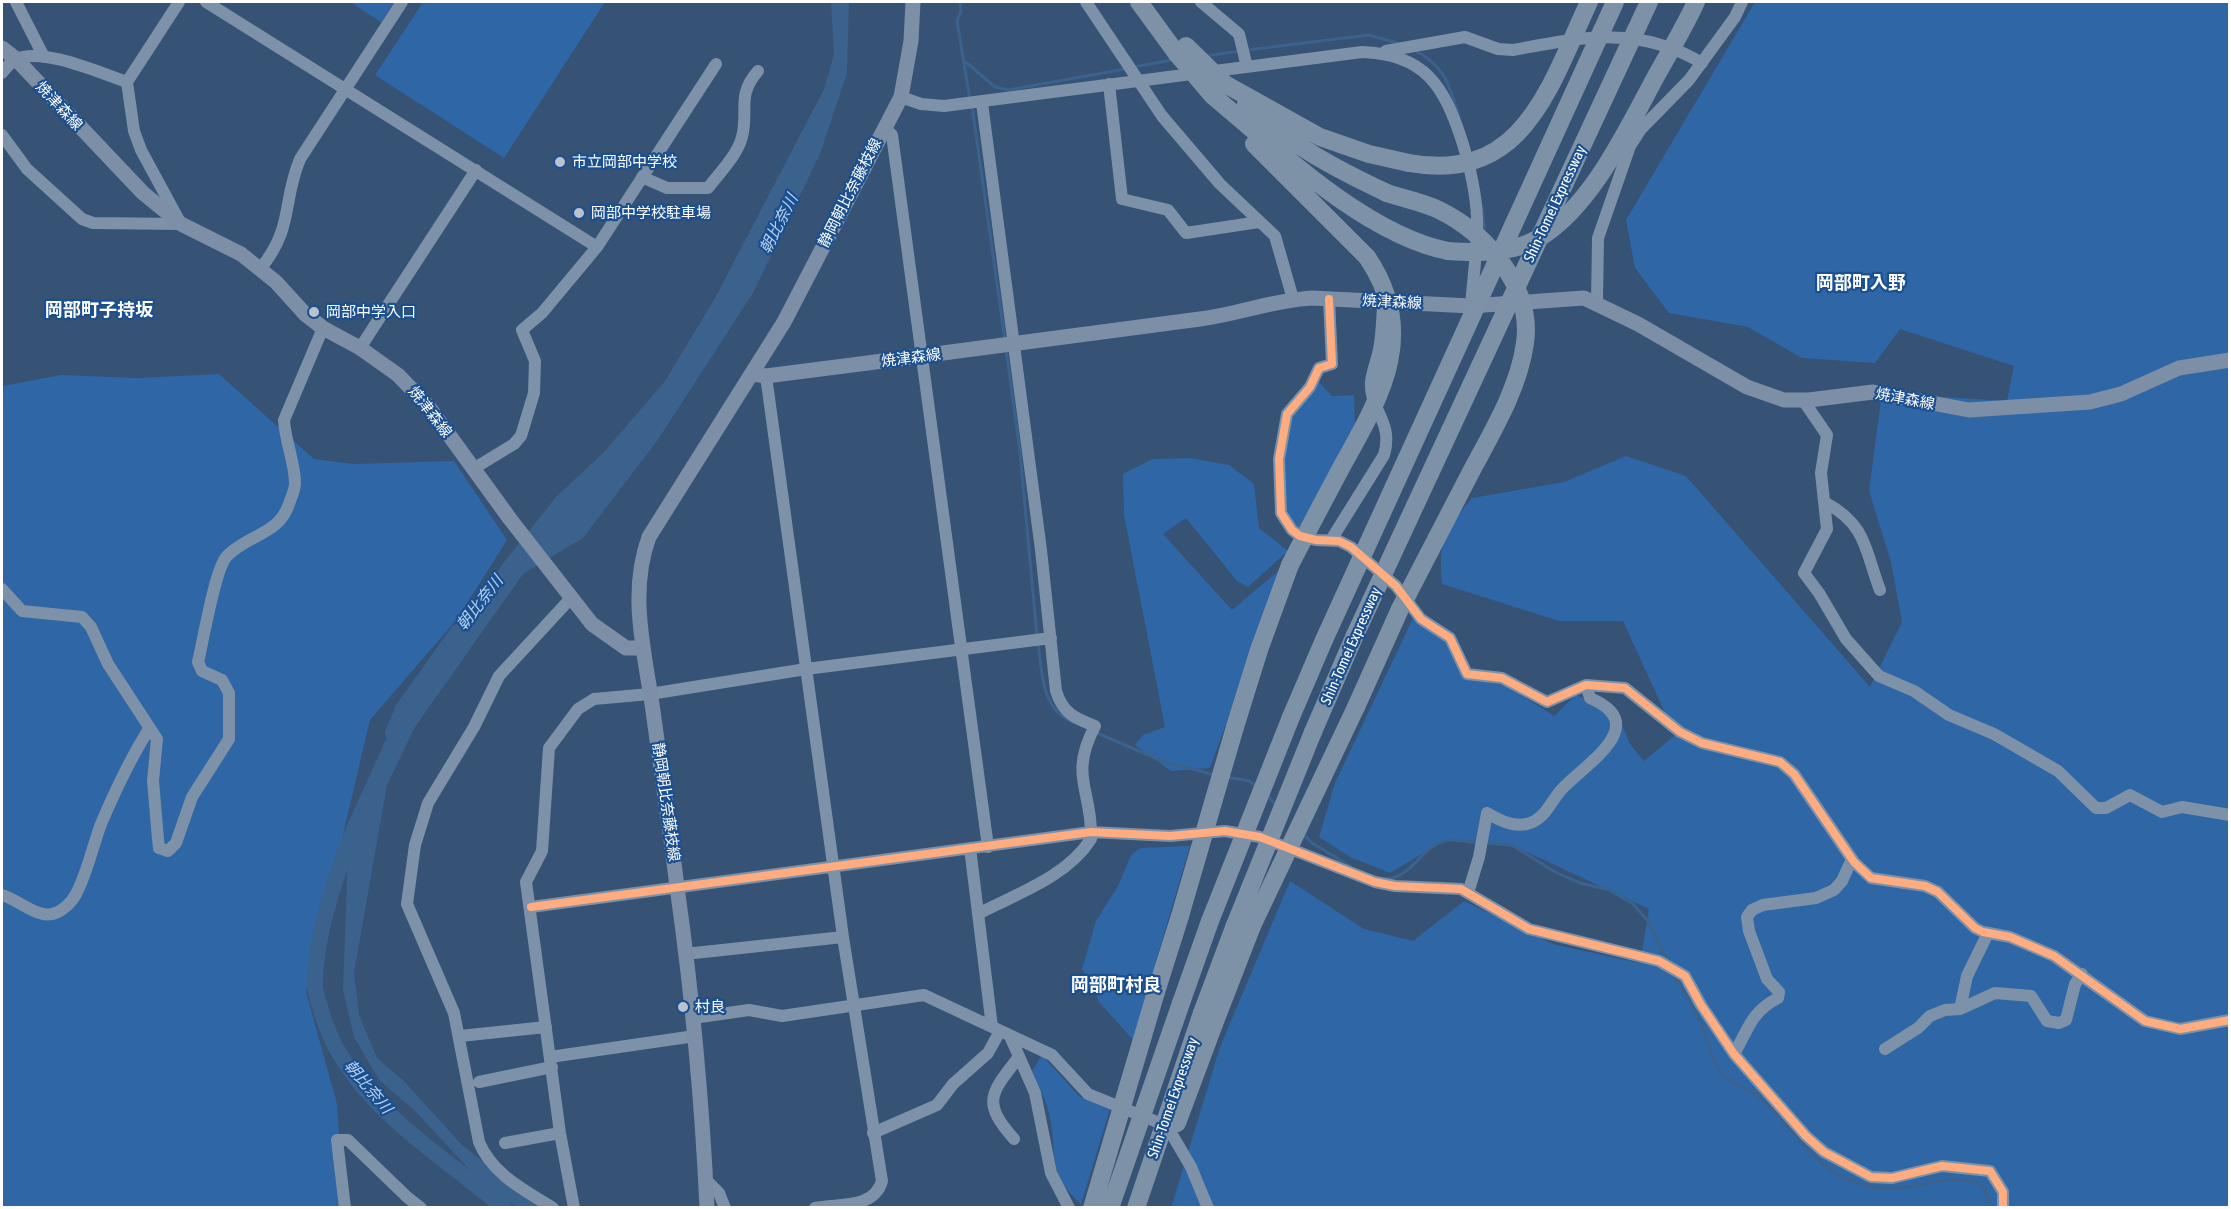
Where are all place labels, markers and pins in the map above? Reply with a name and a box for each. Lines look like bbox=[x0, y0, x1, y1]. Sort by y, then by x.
place label: 市立岡部中学校 bbox=[572, 153, 677, 171]
marker: 市立岡部中学校 bbox=[553, 155, 567, 169]
place label: 岡部中学校駐車場 bbox=[591, 204, 711, 222]
marker: 岡部中学校駐車場 bbox=[572, 206, 586, 220]
place label: 岡部中学入口 bbox=[326, 303, 416, 321]
marker: 岡部中学入口 bbox=[307, 305, 321, 319]
place label: 村良 bbox=[695, 998, 725, 1016]
marker: 村良 bbox=[676, 1000, 690, 1014]

